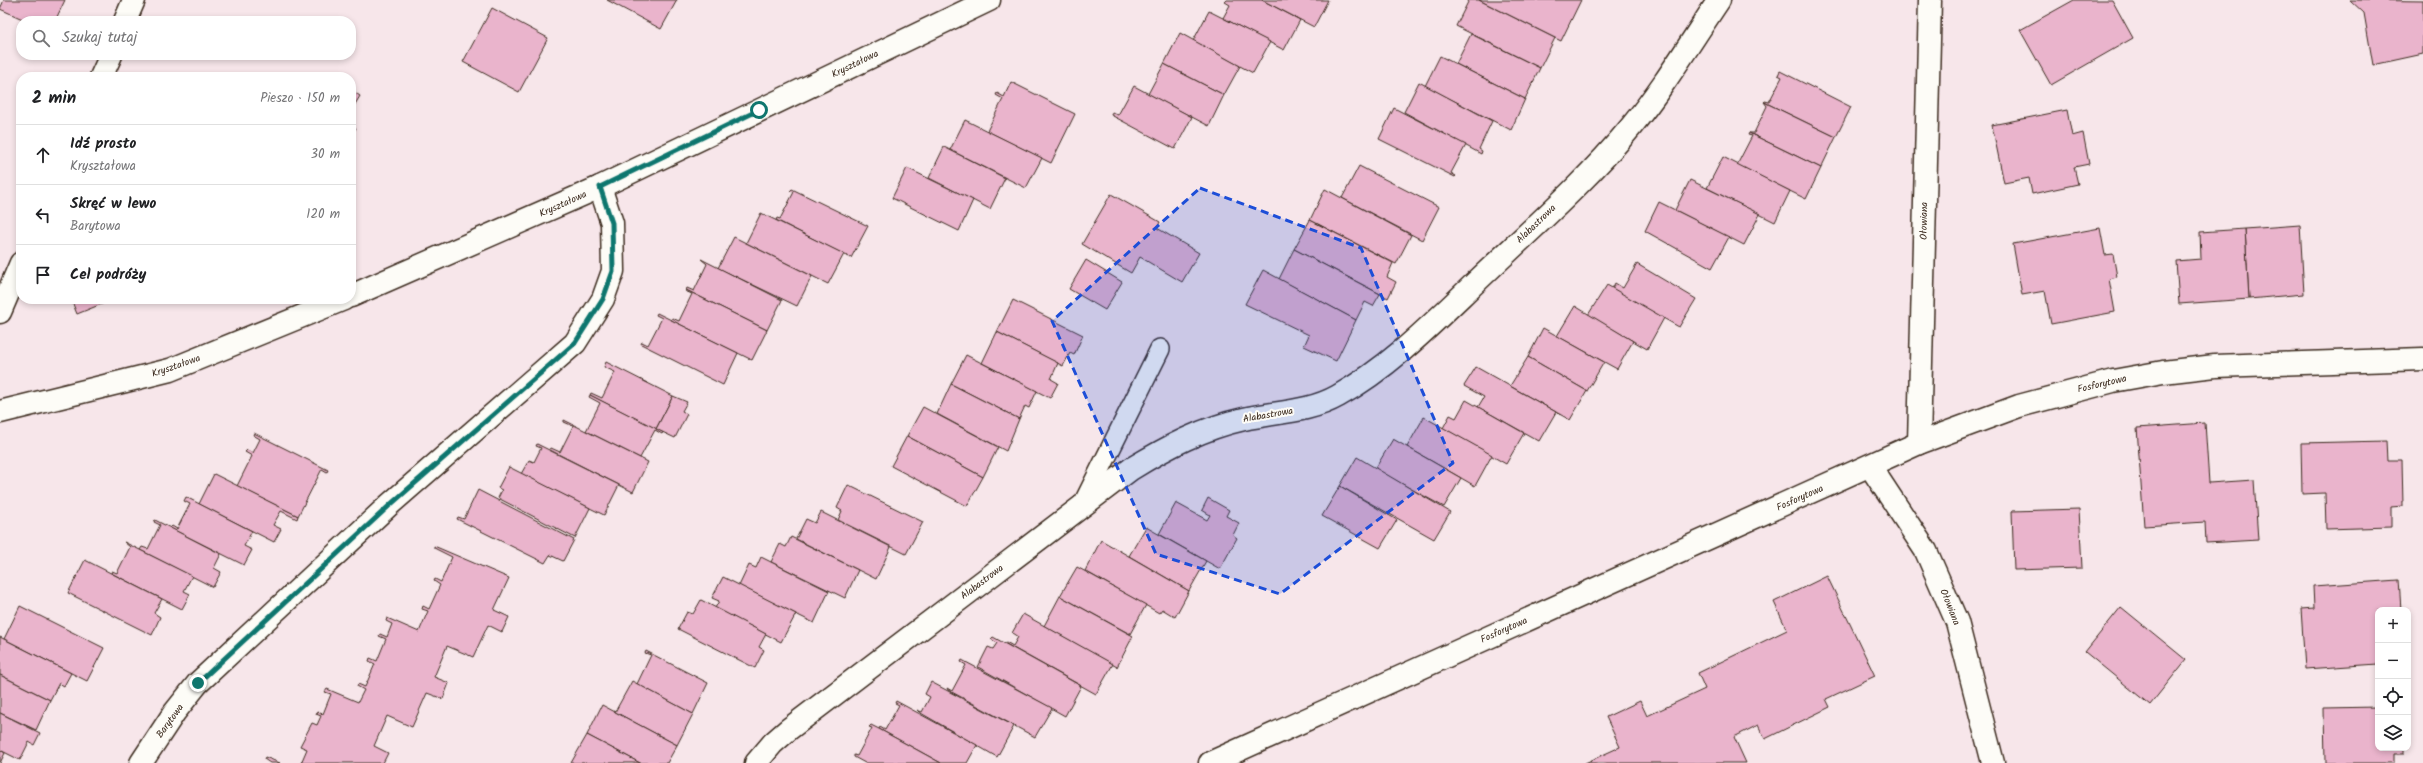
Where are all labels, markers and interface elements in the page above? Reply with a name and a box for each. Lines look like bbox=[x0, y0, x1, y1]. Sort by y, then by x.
search box bbox=[16, 16, 356, 60]
text: Szukaj tutaj bbox=[62, 26, 137, 50]
icon: search bbox=[30, 27, 52, 49]
street label: Kryształowa bbox=[829, 46, 882, 82]
text: 2 min bbox=[32, 85, 76, 112]
text: Pieszo · 150 m bbox=[260, 88, 340, 109]
route start bbox=[750, 101, 768, 119]
text: Idź prosto bbox=[70, 132, 136, 156]
icon: ahead bbox=[32, 144, 54, 166]
text: 30 m bbox=[311, 144, 340, 165]
text: Kryształowa bbox=[70, 156, 136, 177]
street label: Kryształowa bbox=[537, 186, 590, 222]
text: Skręć w lewo bbox=[70, 192, 156, 216]
street label: Alabastrowa bbox=[1512, 200, 1560, 247]
street label: Ołowiana bbox=[1916, 202, 1932, 240]
icon: left bbox=[32, 204, 54, 226]
text: 120 m bbox=[306, 204, 340, 225]
text: Barytowa bbox=[70, 216, 121, 237]
text: Cel podróży bbox=[70, 263, 146, 287]
icon: arrive bbox=[32, 264, 54, 286]
street label: Kryształowa bbox=[149, 350, 203, 382]
street label: Fosforytowa bbox=[2076, 370, 2129, 397]
street label: Alabastrowa bbox=[1242, 403, 1295, 427]
street label: Fosforytowa bbox=[1774, 480, 1826, 516]
street label: Alabastrowa bbox=[957, 560, 1007, 604]
street label: Ołowiana bbox=[1935, 586, 1965, 628]
map controls bbox=[2375, 607, 2411, 751]
button: + bbox=[2375, 607, 2411, 643]
street label: Fosforytowa bbox=[1478, 612, 1530, 648]
button: − bbox=[2375, 643, 2411, 679]
route end bbox=[189, 674, 207, 692]
button: locate bbox=[2375, 679, 2411, 715]
street label: Barytowa bbox=[152, 700, 188, 741]
button: layers bbox=[2375, 715, 2411, 751]

